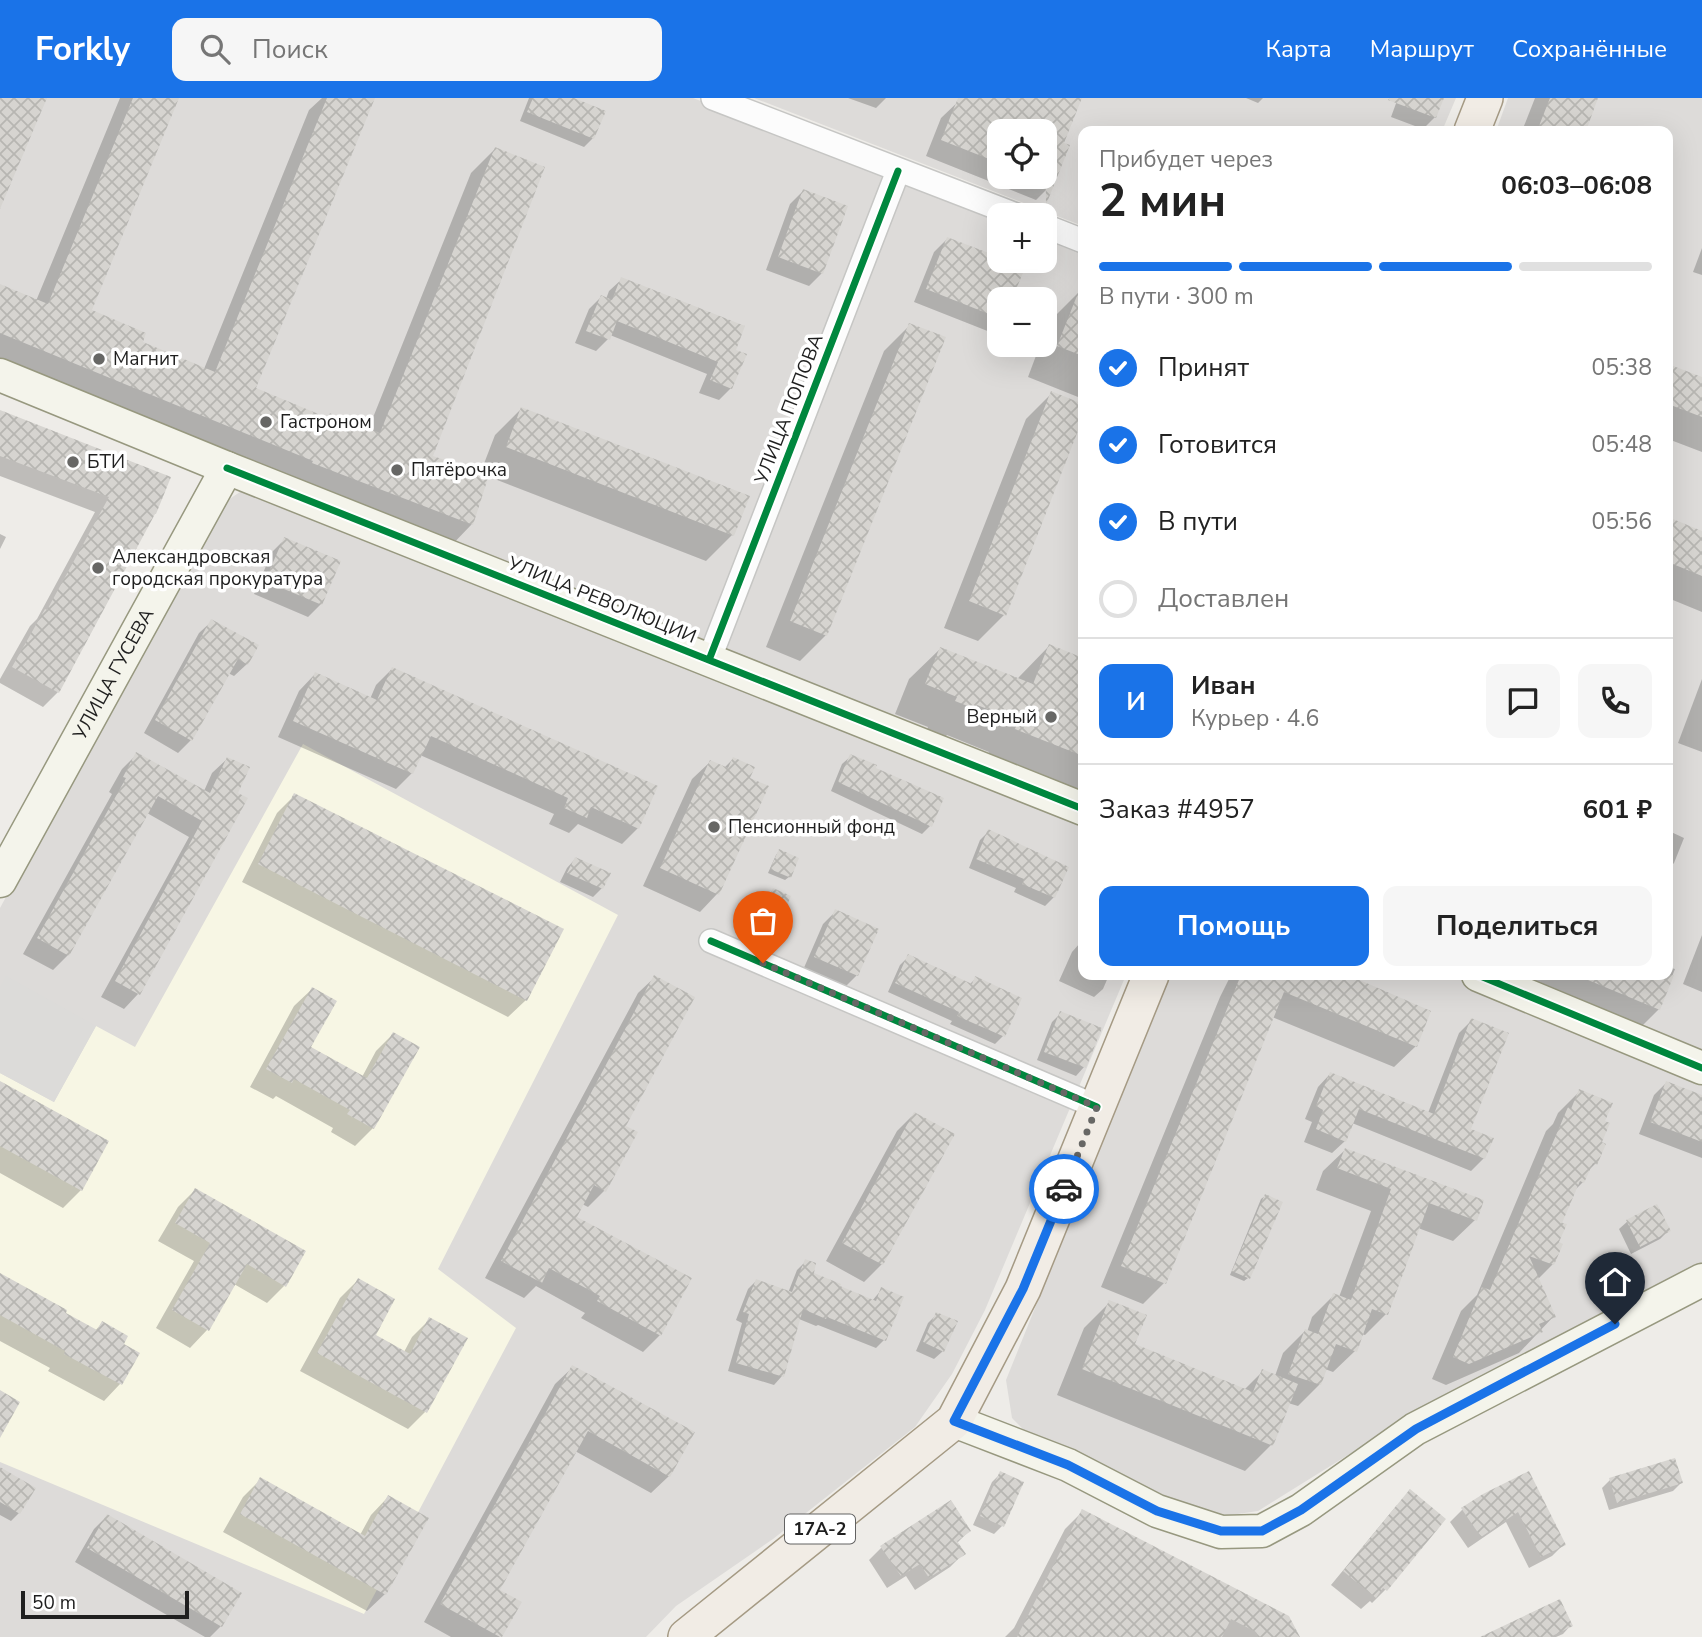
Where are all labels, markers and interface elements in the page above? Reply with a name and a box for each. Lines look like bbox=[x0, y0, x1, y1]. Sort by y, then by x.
search box bbox=[172, 18, 662, 81]
text: Forkly bbox=[35, 27, 130, 72]
icon: search bbox=[196, 30, 234, 68]
text: Поиск bbox=[252, 32, 328, 67]
text: Карта bbox=[1266, 33, 1332, 65]
text: Маршрут bbox=[1370, 33, 1474, 65]
text: Сохранённые bbox=[1512, 33, 1667, 65]
map controls bbox=[987, 119, 1057, 357]
button: locate bbox=[987, 119, 1057, 189]
text: Прибудет через bbox=[1099, 144, 1273, 175]
text: 06:03–06:08 bbox=[1501, 168, 1652, 203]
text: 2 мин bbox=[1099, 169, 1226, 232]
button: + bbox=[987, 203, 1057, 273]
text: В пути · 300 m bbox=[1099, 281, 1254, 312]
button: − bbox=[987, 287, 1057, 357]
street label: УЛИЦА ПОПОВА bbox=[748, 330, 830, 489]
place label: Магнит bbox=[113, 346, 179, 372]
icon: check bbox=[1099, 349, 1137, 387]
text: Принят bbox=[1158, 350, 1249, 385]
marker: Магнит bbox=[91, 351, 107, 367]
text: 05:38 bbox=[1592, 352, 1652, 383]
place label: Гастроном bbox=[280, 409, 372, 435]
marker: Гастроном bbox=[258, 414, 274, 430]
icon: check bbox=[1099, 426, 1137, 464]
text: Готовится bbox=[1158, 427, 1277, 462]
text: 05:48 bbox=[1592, 429, 1652, 460]
place label: БТИ bbox=[87, 449, 125, 475]
marker: БТИ bbox=[65, 454, 81, 470]
place label: Пятёрочка bbox=[411, 457, 507, 483]
marker: Пятёрочка bbox=[389, 462, 405, 478]
icon: check bbox=[1099, 503, 1137, 541]
text: В пути bbox=[1158, 504, 1238, 539]
text: 05:56 bbox=[1592, 506, 1652, 537]
place label: Александровская городская прокуратура bbox=[112, 544, 323, 592]
street label: УЛИЦА РЕВОЛЮЦИИ bbox=[503, 550, 700, 650]
marker: Александровская городская прокуратура bbox=[90, 560, 106, 576]
text: Доставлен bbox=[1158, 581, 1289, 616]
street label: УЛИЦА ГУСЕВА bbox=[67, 604, 160, 746]
button: chat bbox=[1486, 664, 1560, 738]
button: phone bbox=[1578, 664, 1652, 738]
text: Иван bbox=[1191, 668, 1256, 703]
text: И bbox=[1126, 684, 1146, 719]
text: Курьер · 4.6 bbox=[1191, 703, 1319, 734]
place label: Верный bbox=[966, 704, 1037, 730]
marker: Верный bbox=[1043, 709, 1059, 725]
text: Заказ #4957 bbox=[1099, 792, 1255, 827]
text: 601 ₽ bbox=[1583, 792, 1652, 827]
place label: Пенсионный фонд bbox=[728, 814, 895, 840]
marker: Пенсионный фонд bbox=[706, 819, 722, 835]
button: Помощь bbox=[1099, 886, 1369, 966]
button: Поделиться bbox=[1383, 886, 1652, 966]
pin bbox=[733, 891, 793, 963]
icon: bag bbox=[744, 902, 782, 940]
courier bbox=[1029, 1154, 1099, 1224]
icon: car bbox=[1045, 1170, 1083, 1208]
pin bbox=[1585, 1252, 1645, 1324]
icon: home bbox=[1596, 1263, 1634, 1301]
road number: 17А-2 bbox=[785, 1514, 855, 1544]
scale bar bbox=[21, 1588, 189, 1620]
text: 50 m bbox=[32, 1590, 76, 1616]

